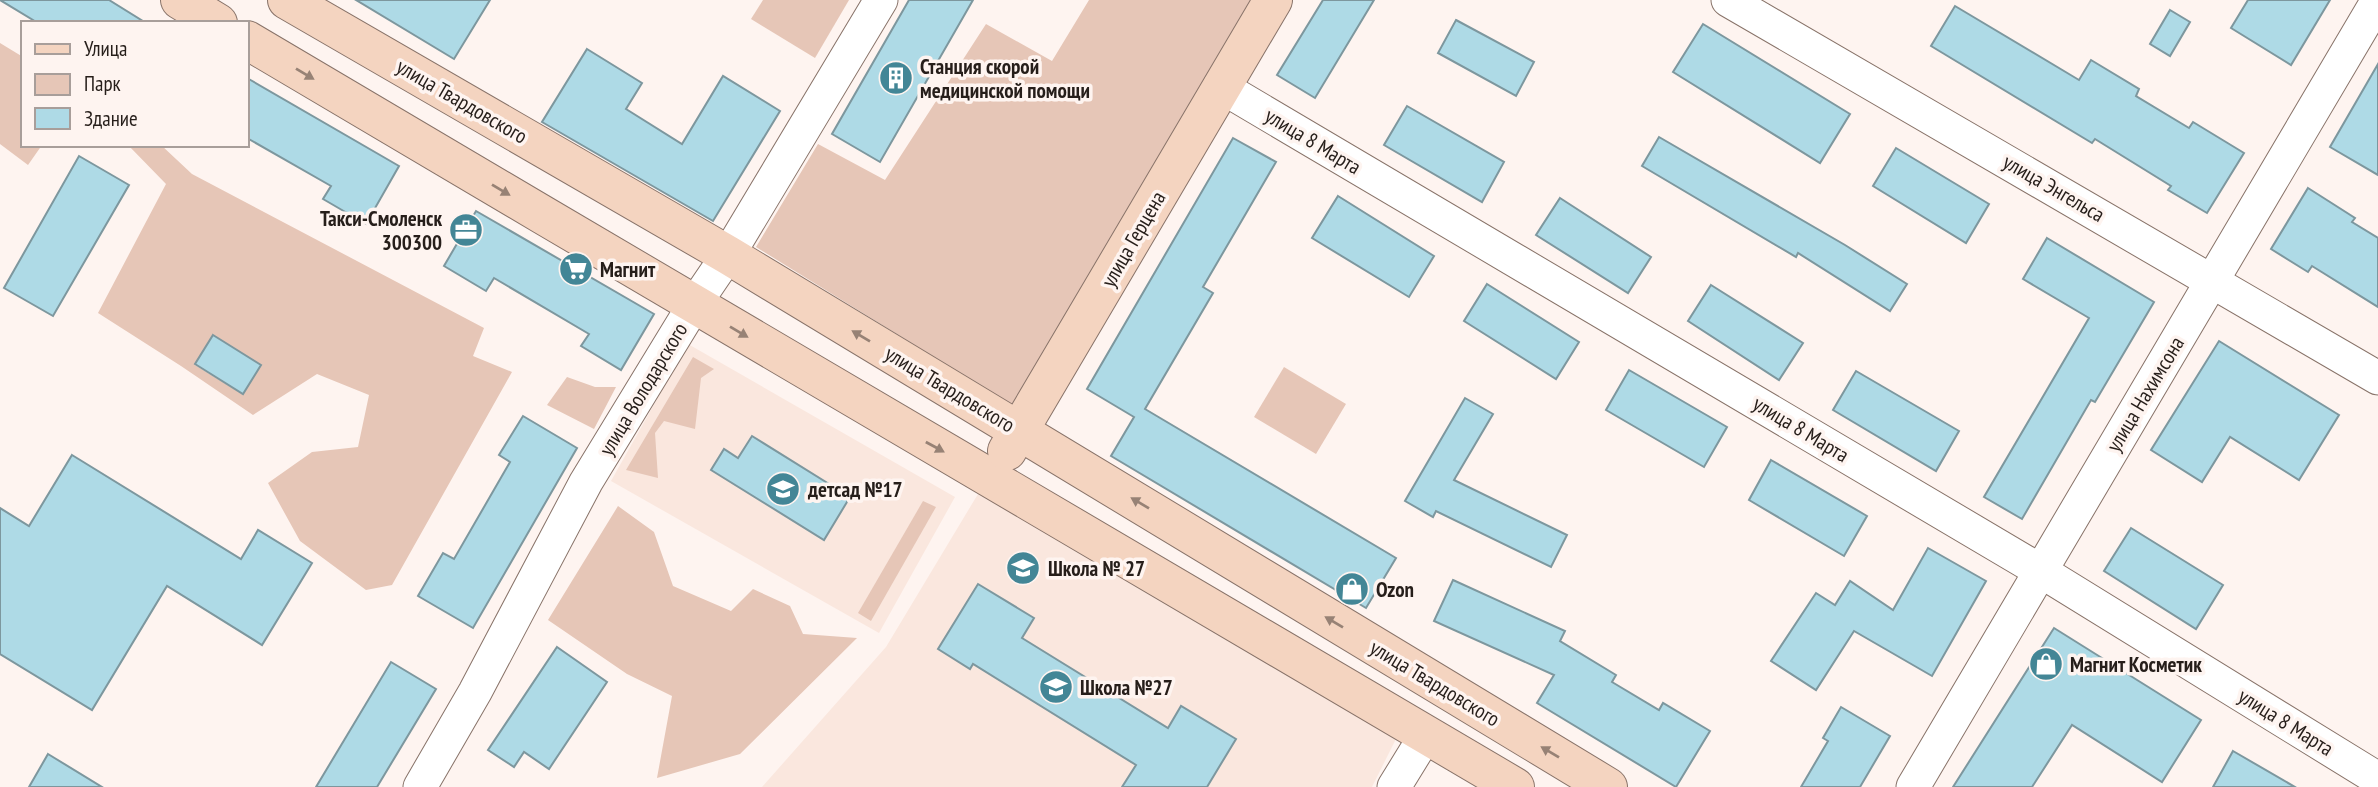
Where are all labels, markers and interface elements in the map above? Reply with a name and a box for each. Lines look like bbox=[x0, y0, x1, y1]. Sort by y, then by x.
legend bbox=[21, 21, 248, 147]
text: Улица bbox=[84, 35, 127, 62]
street label: улица Твардовского bbox=[392, 53, 532, 149]
place label: Станция скорой медицинской помощи bbox=[920, 53, 1090, 104]
building icon: Станция скорой медицинской помощи bbox=[877, 59, 915, 97]
one-way arrow bbox=[296, 68, 315, 81]
text: Парк bbox=[84, 70, 121, 97]
street label: улица 8 Марта bbox=[1260, 102, 1366, 180]
text: Здание bbox=[84, 105, 138, 132]
street label: улица Энгельса bbox=[1998, 148, 2110, 228]
one-way arrow bbox=[492, 184, 511, 197]
street label: улица Герцена bbox=[1095, 186, 1171, 292]
place label: Такси-Смоленск 300300 bbox=[320, 205, 442, 256]
office icon: Такси-Смоленск 300300 bbox=[447, 211, 485, 249]
supermarket icon: Магнит bbox=[557, 250, 595, 288]
place label: Магнит bbox=[600, 256, 656, 283]
street label: улица Володарского bbox=[593, 318, 693, 460]
one-way arrow bbox=[729, 325, 748, 338]
one-way arrow bbox=[851, 329, 870, 342]
street label: улица Нахимсона bbox=[2100, 331, 2190, 457]
street label: улица Твардовского bbox=[880, 340, 1020, 438]
street label: улица 8 Марта bbox=[1748, 390, 1854, 468]
one-way arrow bbox=[925, 441, 945, 452]
school or university icon: детсад №17 bbox=[764, 470, 802, 508]
place label: детсад №17 bbox=[807, 476, 903, 503]
one-way arrow bbox=[1130, 497, 1149, 510]
school or university icon: Школа № 27 bbox=[1004, 549, 1042, 587]
place label: Школа № 27 bbox=[1048, 555, 1145, 582]
shop icon: Ozon bbox=[1333, 570, 1371, 608]
place label: Ozon bbox=[1376, 576, 1414, 603]
one-way arrow bbox=[1325, 615, 1344, 628]
street label: улица Твардовского bbox=[1365, 634, 1505, 732]
shop icon: Магнит Косметик bbox=[2027, 645, 2065, 683]
place label: Магнит Косметик bbox=[2070, 651, 2202, 678]
school or university icon: Школа №27 bbox=[1037, 668, 1075, 706]
place label: Школа №27 bbox=[1080, 674, 1173, 701]
street label: улица 8 Марта bbox=[2233, 682, 2339, 762]
one-way arrow bbox=[1540, 745, 1559, 758]

